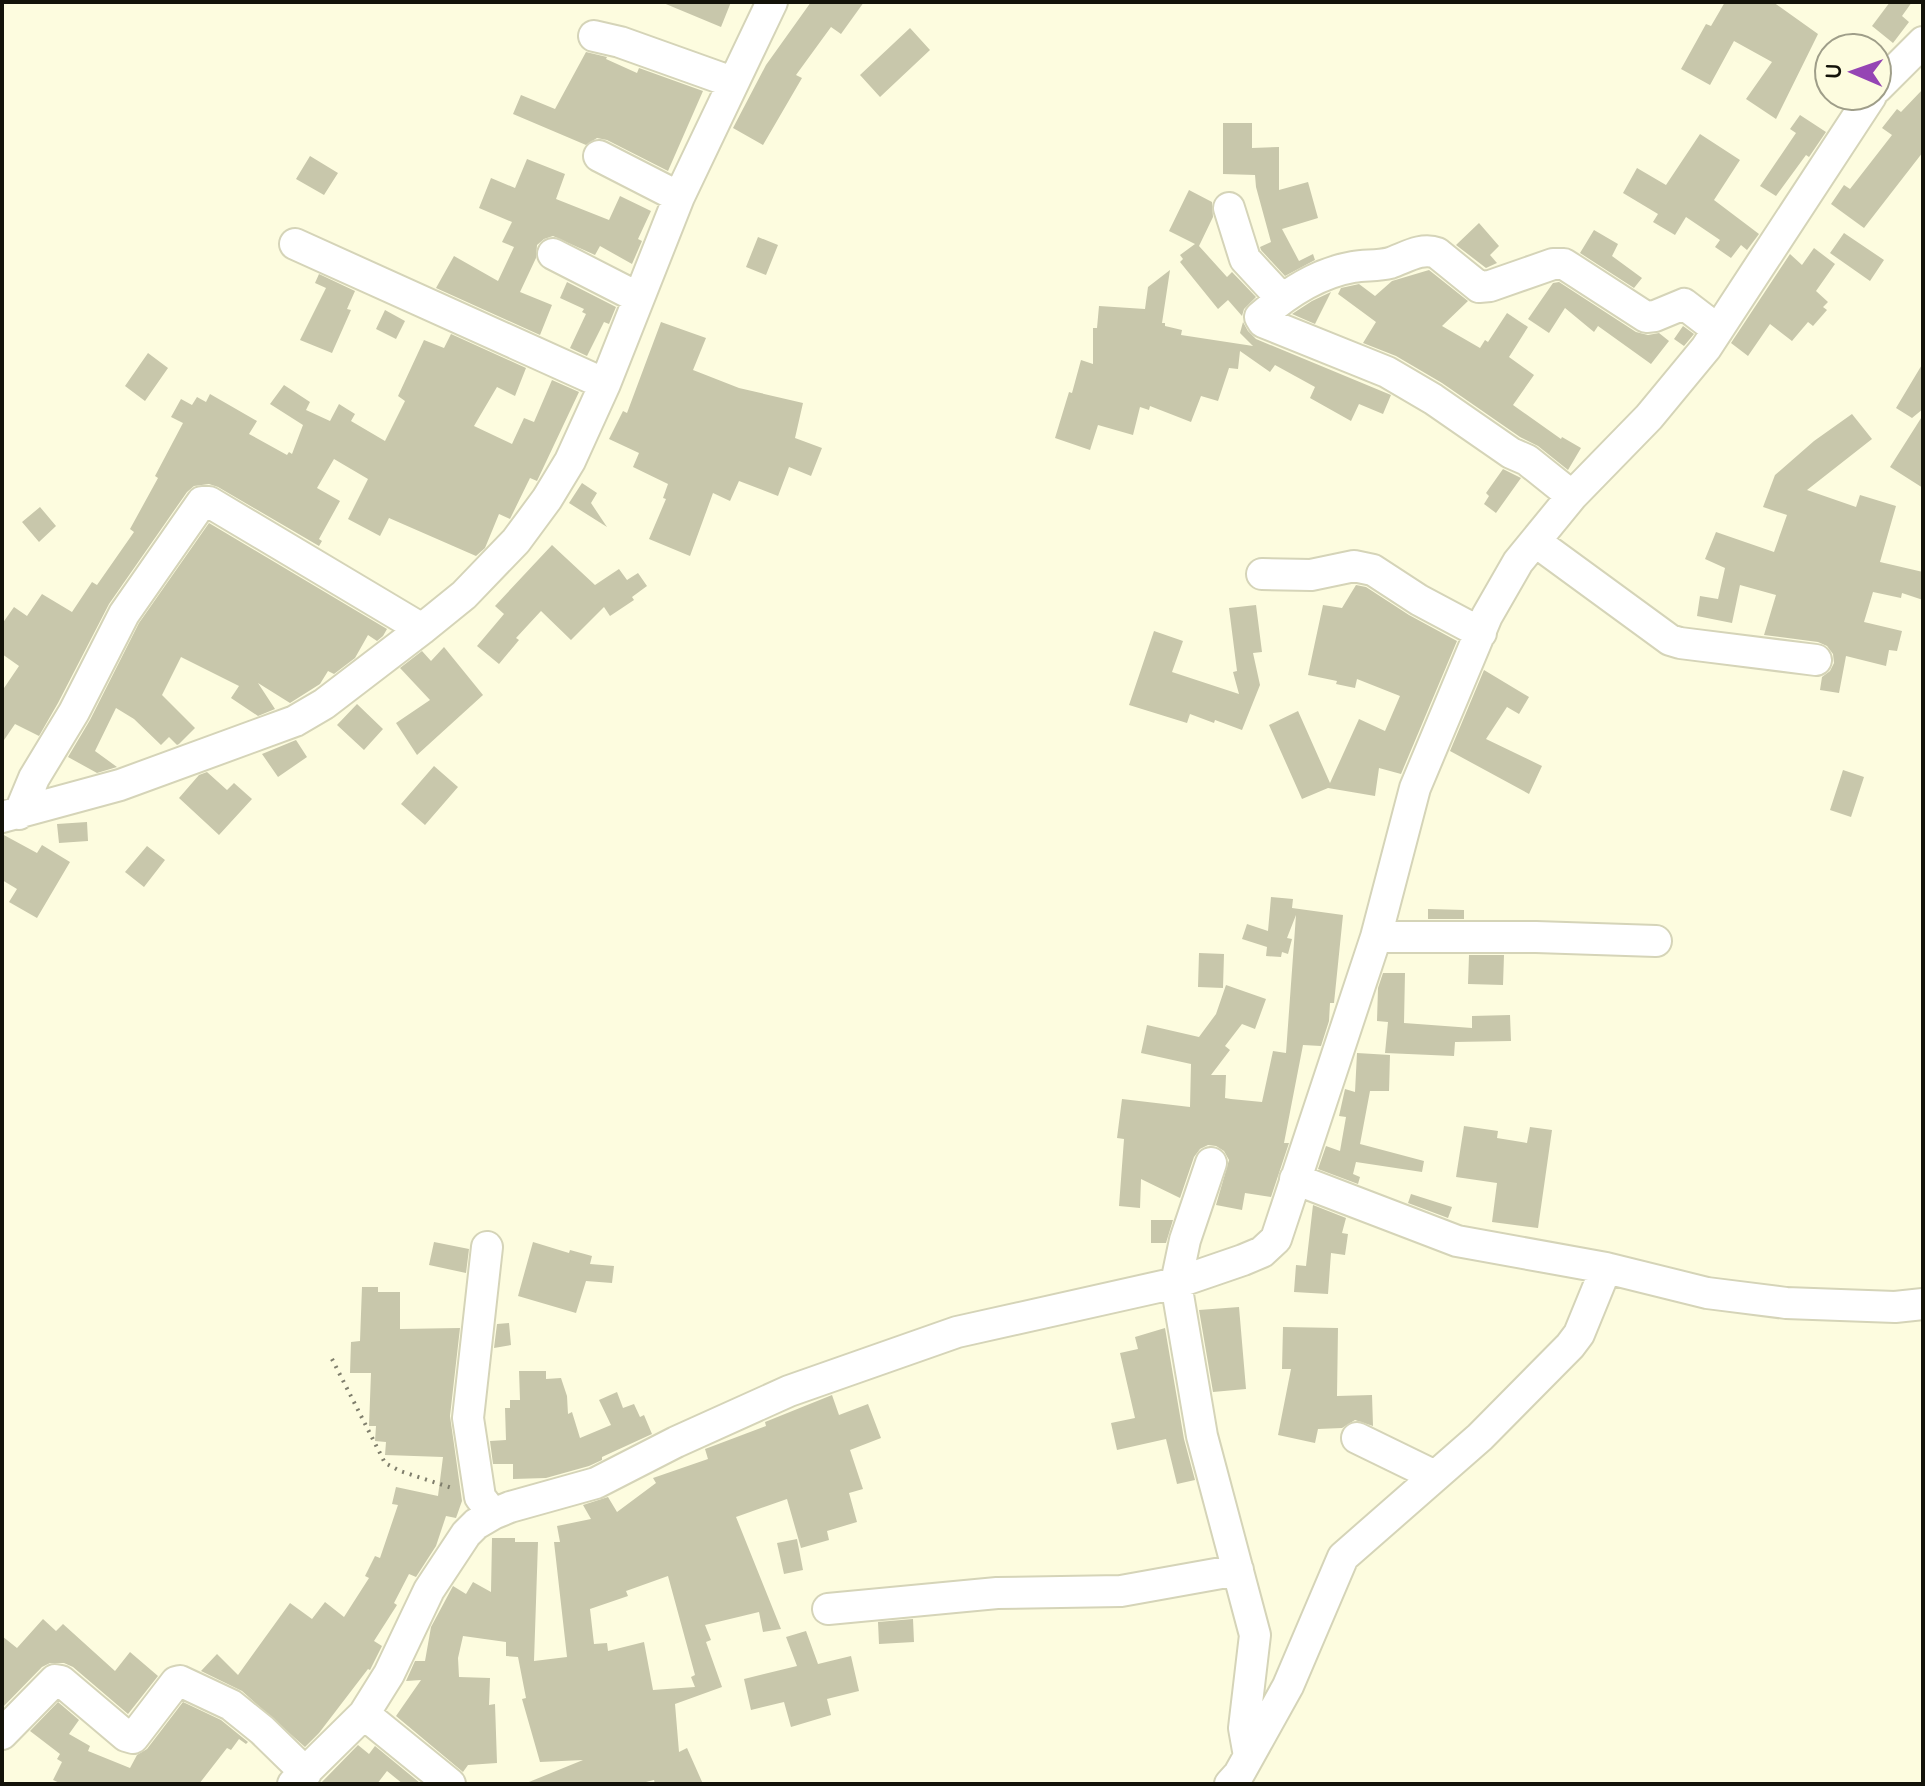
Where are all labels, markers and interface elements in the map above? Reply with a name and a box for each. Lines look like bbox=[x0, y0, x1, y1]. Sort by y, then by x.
north arrow bbox=[1813, 32, 1893, 112]
text: U bbox=[1819, 63, 1847, 80]

